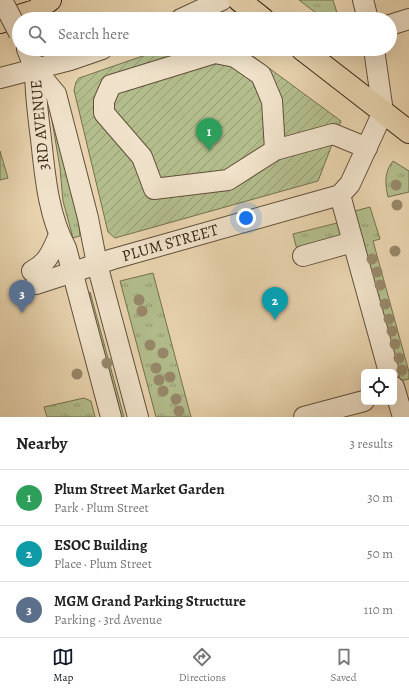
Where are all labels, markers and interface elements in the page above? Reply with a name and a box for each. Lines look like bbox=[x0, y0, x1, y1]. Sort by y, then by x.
search box bbox=[12, 12, 397, 56]
icon: search bbox=[26, 23, 48, 45]
text: Search here bbox=[58, 24, 129, 44]
street label: 3RD AVENUE bbox=[25, 79, 55, 171]
pin: 1 bbox=[196, 118, 222, 151]
your location bbox=[236, 208, 256, 228]
street label: PLUM STREET bbox=[119, 219, 221, 267]
pin: 3 bbox=[9, 280, 35, 313]
pin: 2 bbox=[262, 287, 288, 320]
map controls bbox=[361, 369, 397, 405]
button: locate bbox=[361, 369, 397, 405]
text: Nearby bbox=[16, 432, 67, 455]
text: 3 results bbox=[349, 435, 393, 452]
text: Plum Street Market Garden bbox=[54, 479, 225, 499]
text: 1 bbox=[27, 489, 31, 506]
text: 30 m bbox=[367, 489, 393, 506]
text: Park · Plum Street bbox=[54, 499, 149, 516]
text: ESOC Building bbox=[54, 535, 147, 555]
text: 2 bbox=[26, 545, 32, 562]
text: 50 m bbox=[367, 545, 393, 562]
text: Place · Plum Street bbox=[54, 555, 152, 572]
text: MGM Grand Parking Structure bbox=[54, 591, 246, 611]
text: 3 bbox=[26, 601, 32, 618]
text: 110 m bbox=[364, 601, 393, 618]
text: Parking · 3rd Avenue bbox=[54, 611, 162, 628]
tab: Map bbox=[52, 646, 74, 685]
tab: Directions bbox=[179, 646, 226, 685]
tab: Saved bbox=[331, 646, 357, 685]

